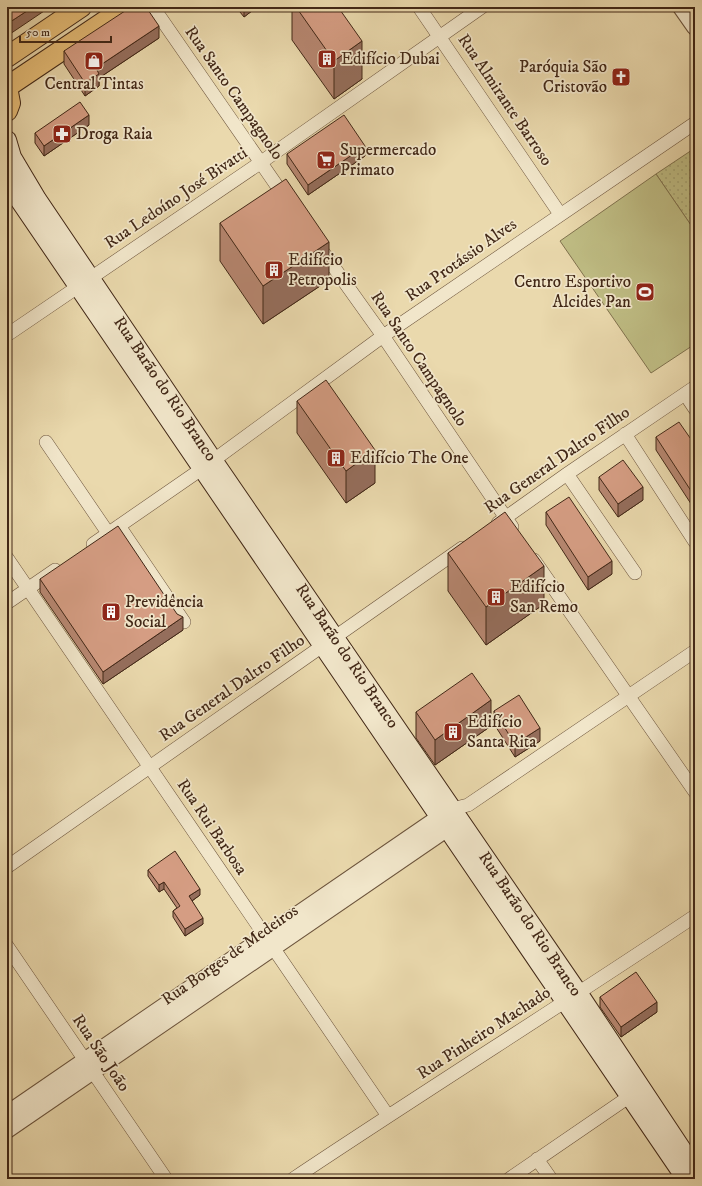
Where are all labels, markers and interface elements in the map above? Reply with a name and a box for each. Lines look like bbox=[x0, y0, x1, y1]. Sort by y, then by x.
scale bar bbox=[20, 18, 111, 44]
street label: Rua Santo Campagnolo bbox=[180, 22, 288, 164]
text: 50 m bbox=[26, 25, 50, 40]
street label: Rua Almirante Barroso bbox=[453, 30, 557, 170]
building icon: Edifício Dubai bbox=[316, 48, 338, 70]
place label: Edifício Dubai bbox=[341, 48, 440, 70]
shop icon: Central Tintas bbox=[83, 50, 105, 72]
place label: Paróquia São Cristovão bbox=[519, 56, 607, 98]
church icon: Paróquia São Cristovão bbox=[610, 66, 632, 88]
place label: Central Tintas bbox=[44, 73, 144, 95]
pharmacy icon: Droga Raia bbox=[51, 123, 73, 145]
place label: Droga Raia bbox=[76, 123, 153, 145]
place label: Supermercado Primato bbox=[340, 139, 436, 181]
street label: Rua Ledoíno José Bivatti bbox=[100, 142, 252, 254]
supermarket icon: Supermercado Primato bbox=[315, 149, 337, 171]
street label: Rua Protássio Alves bbox=[401, 213, 521, 307]
place label: Edifício Petropolis bbox=[288, 249, 357, 291]
building icon: Edifício Petropolis bbox=[263, 259, 285, 281]
place label: Centro Esportivo Alcides Pan bbox=[514, 271, 631, 313]
sports icon: Centro Esportivo Alcides Pan bbox=[634, 281, 656, 303]
street label: Rua Santo Campagnolo bbox=[366, 287, 472, 431]
street label: Rua Barão do Rio Branco bbox=[108, 312, 222, 466]
street label: Rua General Daltro Filho bbox=[480, 401, 634, 519]
building icon: Edifício The One bbox=[325, 447, 347, 469]
place label: Edifício The One bbox=[350, 447, 469, 469]
place label: Edifício San Remo bbox=[510, 576, 578, 618]
street label: Rua Barão do Rio Branco bbox=[290, 579, 404, 733]
building icon: Edifício San Remo bbox=[485, 586, 507, 608]
place label: Previdência Social bbox=[125, 591, 204, 633]
building icon: Previdência Social bbox=[100, 601, 122, 623]
street label: Rua General Daltro Filho bbox=[155, 629, 309, 747]
place label: Edifício Santa Rita bbox=[467, 711, 537, 753]
building icon: Edifício Santa Rita bbox=[442, 721, 464, 743]
street label: Rua Rui Barbosa bbox=[172, 775, 253, 880]
street label: Rua Barão do Rio Branco bbox=[473, 847, 587, 1001]
street label: Rua Borges de Medeiros bbox=[157, 899, 303, 1010]
street label: Rua Pinheiro Machado bbox=[413, 982, 555, 1084]
street label: Rua São João bbox=[67, 1010, 135, 1096]

